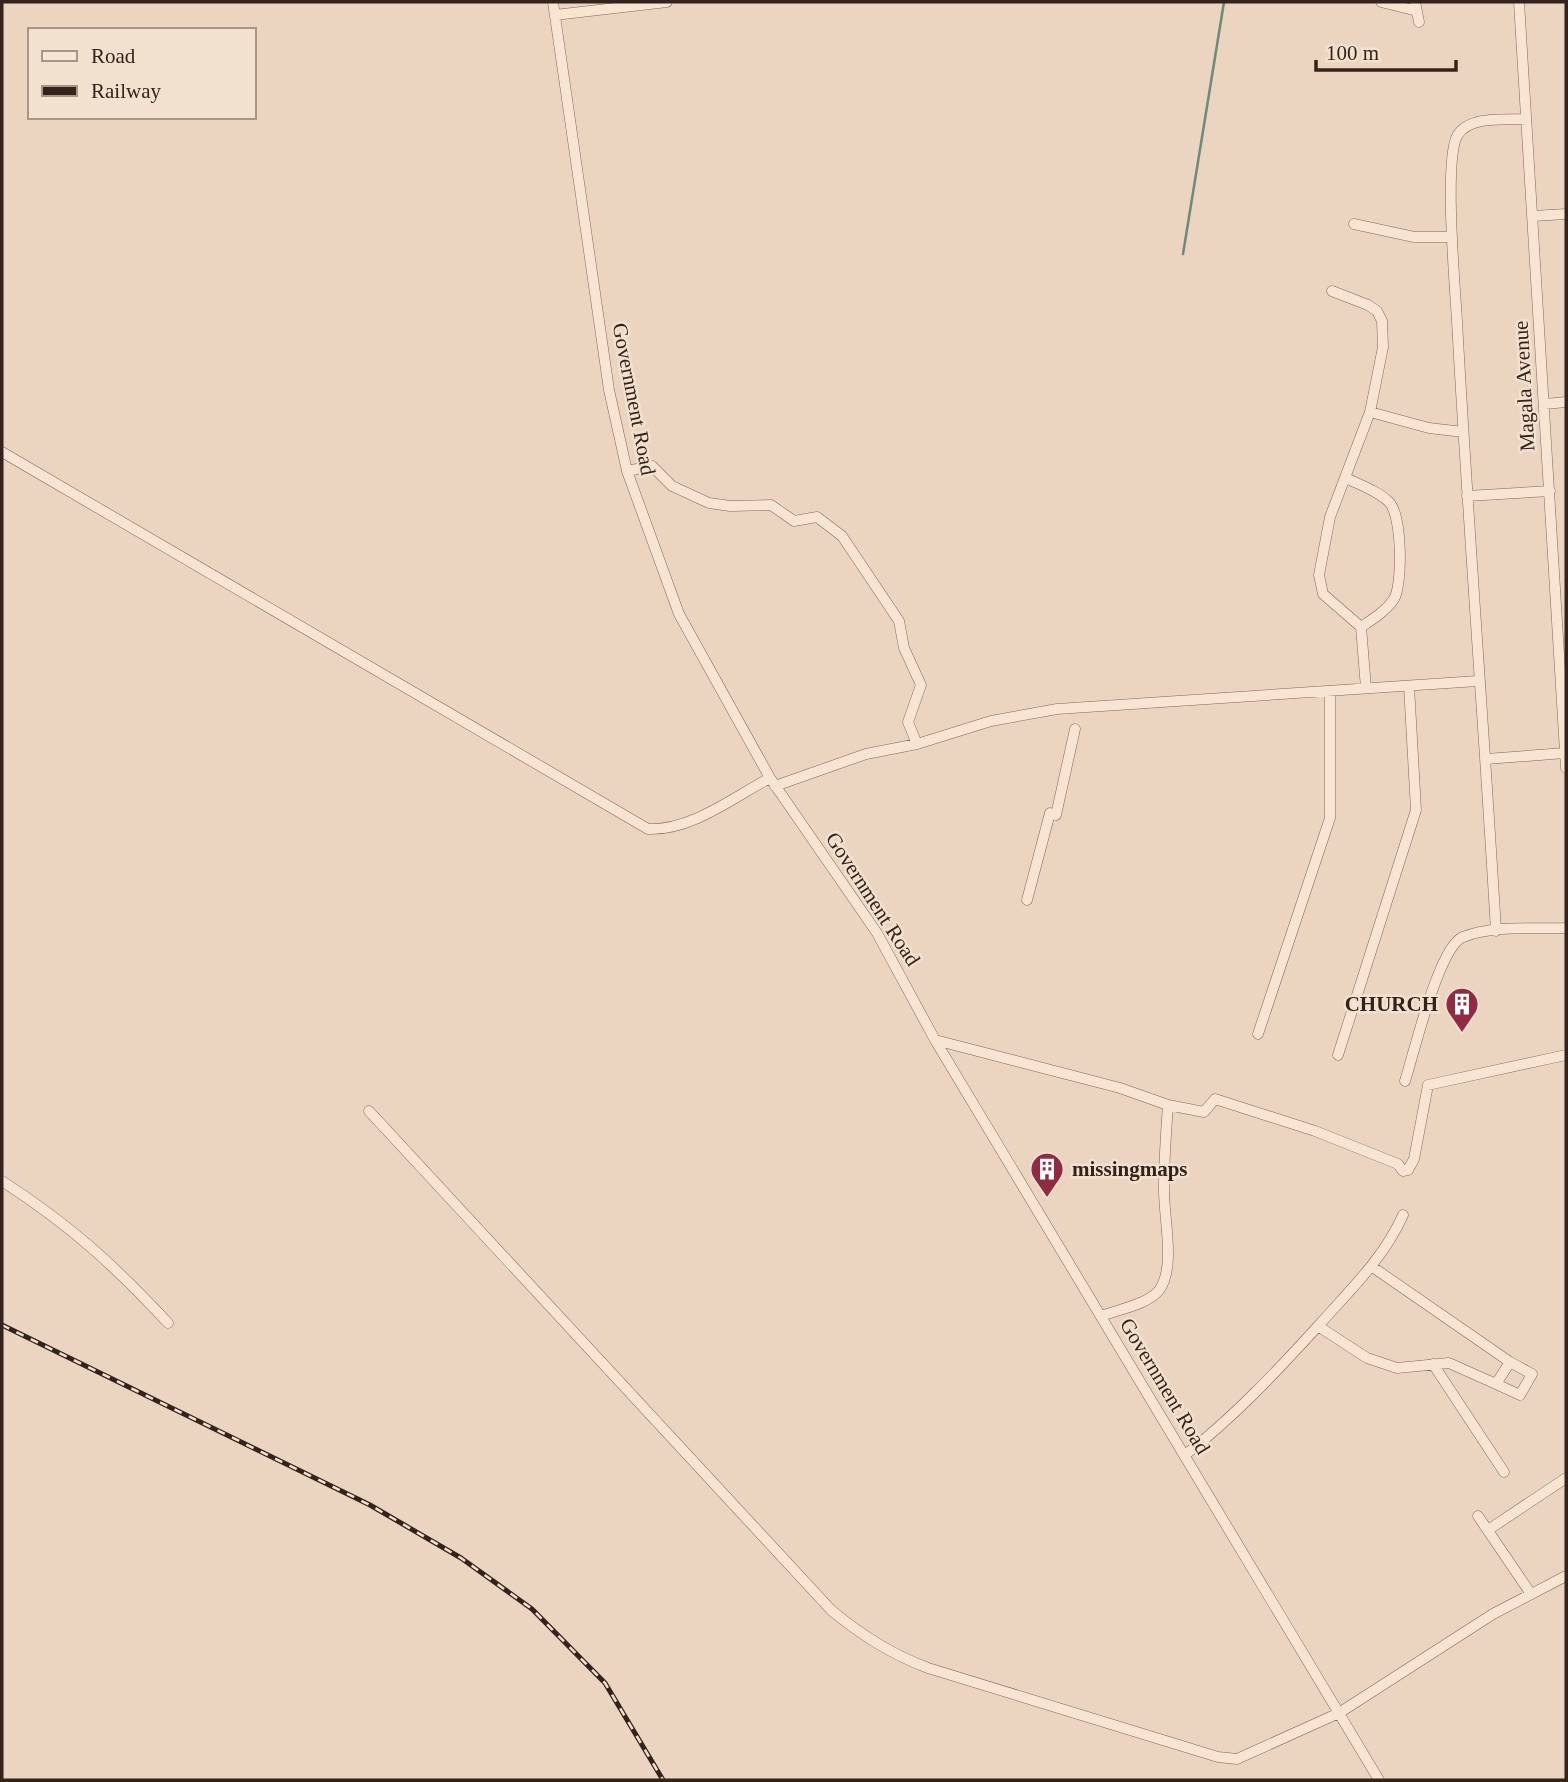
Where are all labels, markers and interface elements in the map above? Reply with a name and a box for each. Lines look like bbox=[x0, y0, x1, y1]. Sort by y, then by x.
legend bbox=[28, 28, 256, 119]
scale bar bbox=[1316, 28, 1456, 72]
text: 100 m bbox=[1326, 41, 1379, 65]
text: Road bbox=[91, 44, 136, 68]
text: Railway bbox=[91, 79, 161, 103]
street label: Magala Avenue bbox=[1509, 320, 1539, 452]
street label: Government Road bbox=[607, 321, 661, 478]
street label: Government Road bbox=[821, 828, 925, 971]
building icon: CHURCH bbox=[1443, 985, 1481, 1034]
place label: CHURCH bbox=[1345, 992, 1438, 1016]
building icon: missingmaps bbox=[1028, 1150, 1066, 1199]
place label: missingmaps bbox=[1072, 1157, 1188, 1181]
street label: Government Road bbox=[1115, 1314, 1215, 1459]

